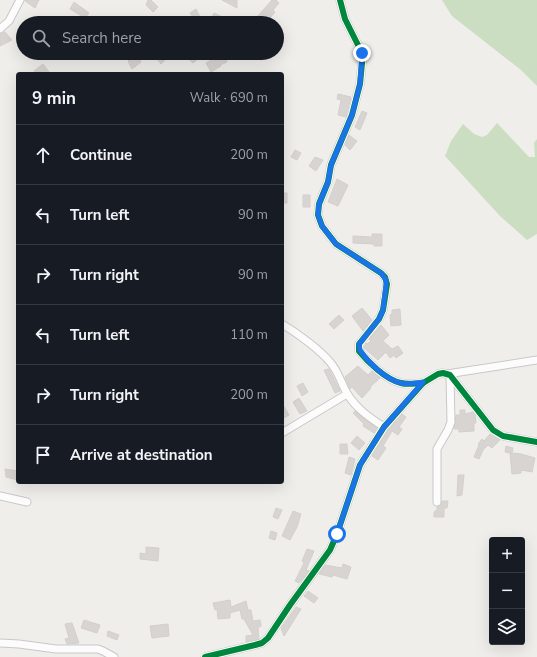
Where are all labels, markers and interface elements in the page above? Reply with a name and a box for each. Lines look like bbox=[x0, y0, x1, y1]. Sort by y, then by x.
search box bbox=[16, 16, 284, 60]
icon: search bbox=[30, 27, 52, 49]
text: Search here bbox=[62, 28, 142, 48]
route end bbox=[353, 44, 371, 62]
text: 9 min bbox=[32, 87, 76, 110]
text: Walk · 690 m bbox=[190, 89, 268, 107]
icon: ahead bbox=[32, 144, 54, 166]
text: Continue bbox=[70, 145, 132, 165]
text: 200 m bbox=[230, 146, 268, 164]
icon: left bbox=[32, 204, 54, 226]
text: Turn left bbox=[70, 205, 129, 225]
text: 90 m bbox=[238, 206, 268, 224]
icon: right bbox=[32, 264, 54, 286]
text: Turn right bbox=[70, 265, 139, 285]
text: 90 m bbox=[238, 266, 268, 284]
icon: left bbox=[32, 324, 54, 346]
text: Turn left bbox=[70, 325, 129, 345]
text: 110 m bbox=[230, 326, 268, 344]
icon: right bbox=[32, 384, 54, 406]
text: Turn right bbox=[70, 385, 139, 405]
text: 200 m bbox=[230, 386, 268, 404]
icon: arrive bbox=[32, 444, 54, 466]
text: Arrive at destination bbox=[70, 445, 213, 465]
route start bbox=[328, 525, 346, 543]
map controls bbox=[489, 537, 525, 645]
button: + bbox=[489, 537, 525, 573]
button: − bbox=[489, 573, 525, 609]
button: layers bbox=[489, 609, 525, 645]

